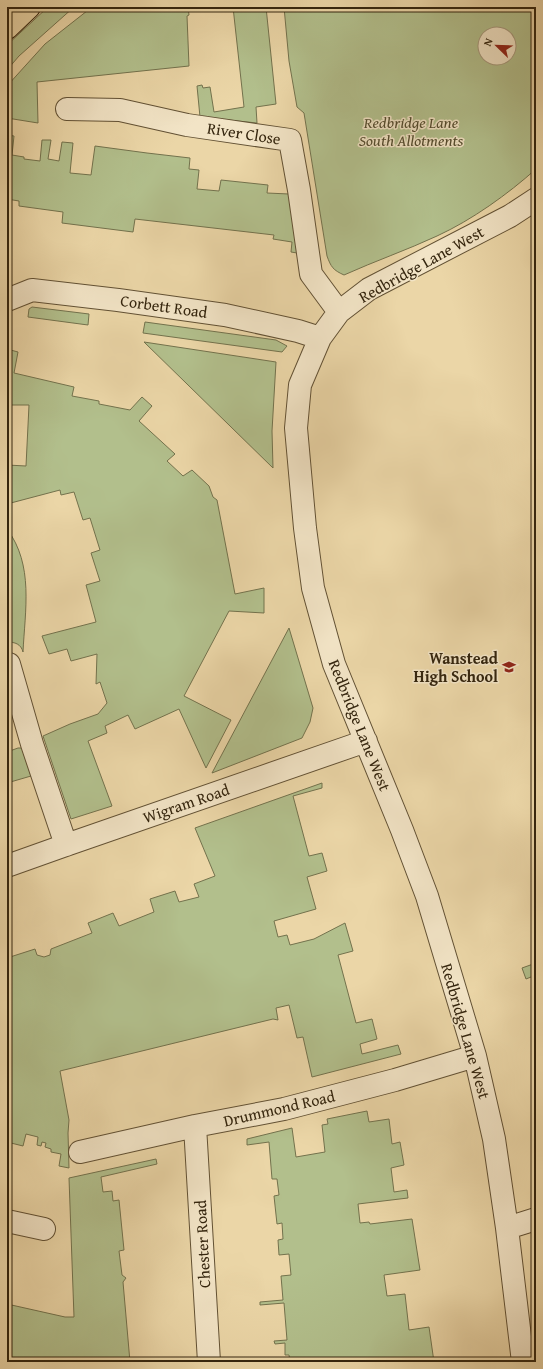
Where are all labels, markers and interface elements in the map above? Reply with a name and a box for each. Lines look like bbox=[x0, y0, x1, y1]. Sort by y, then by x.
north arrow bbox=[477, 26, 517, 66]
text: N bbox=[479, 35, 497, 49]
park label: Redbridge Lane South Allotments bbox=[359, 110, 464, 152]
street label: River Close bbox=[206, 115, 282, 151]
street label: Redbridge Lane West bbox=[354, 219, 488, 308]
street label: Corbett Road bbox=[119, 288, 209, 324]
place label: Wanstead High School bbox=[414, 646, 499, 688]
street label: Redbridge Lane West bbox=[323, 656, 397, 795]
school or university icon: Wanstead High School bbox=[501, 659, 517, 675]
street label: Wigram Road bbox=[139, 777, 233, 829]
street label: Redbridge Lane West bbox=[435, 960, 497, 1102]
street label: Drummond Road bbox=[221, 1083, 338, 1132]
street label: Chester Road bbox=[188, 1199, 216, 1289]

